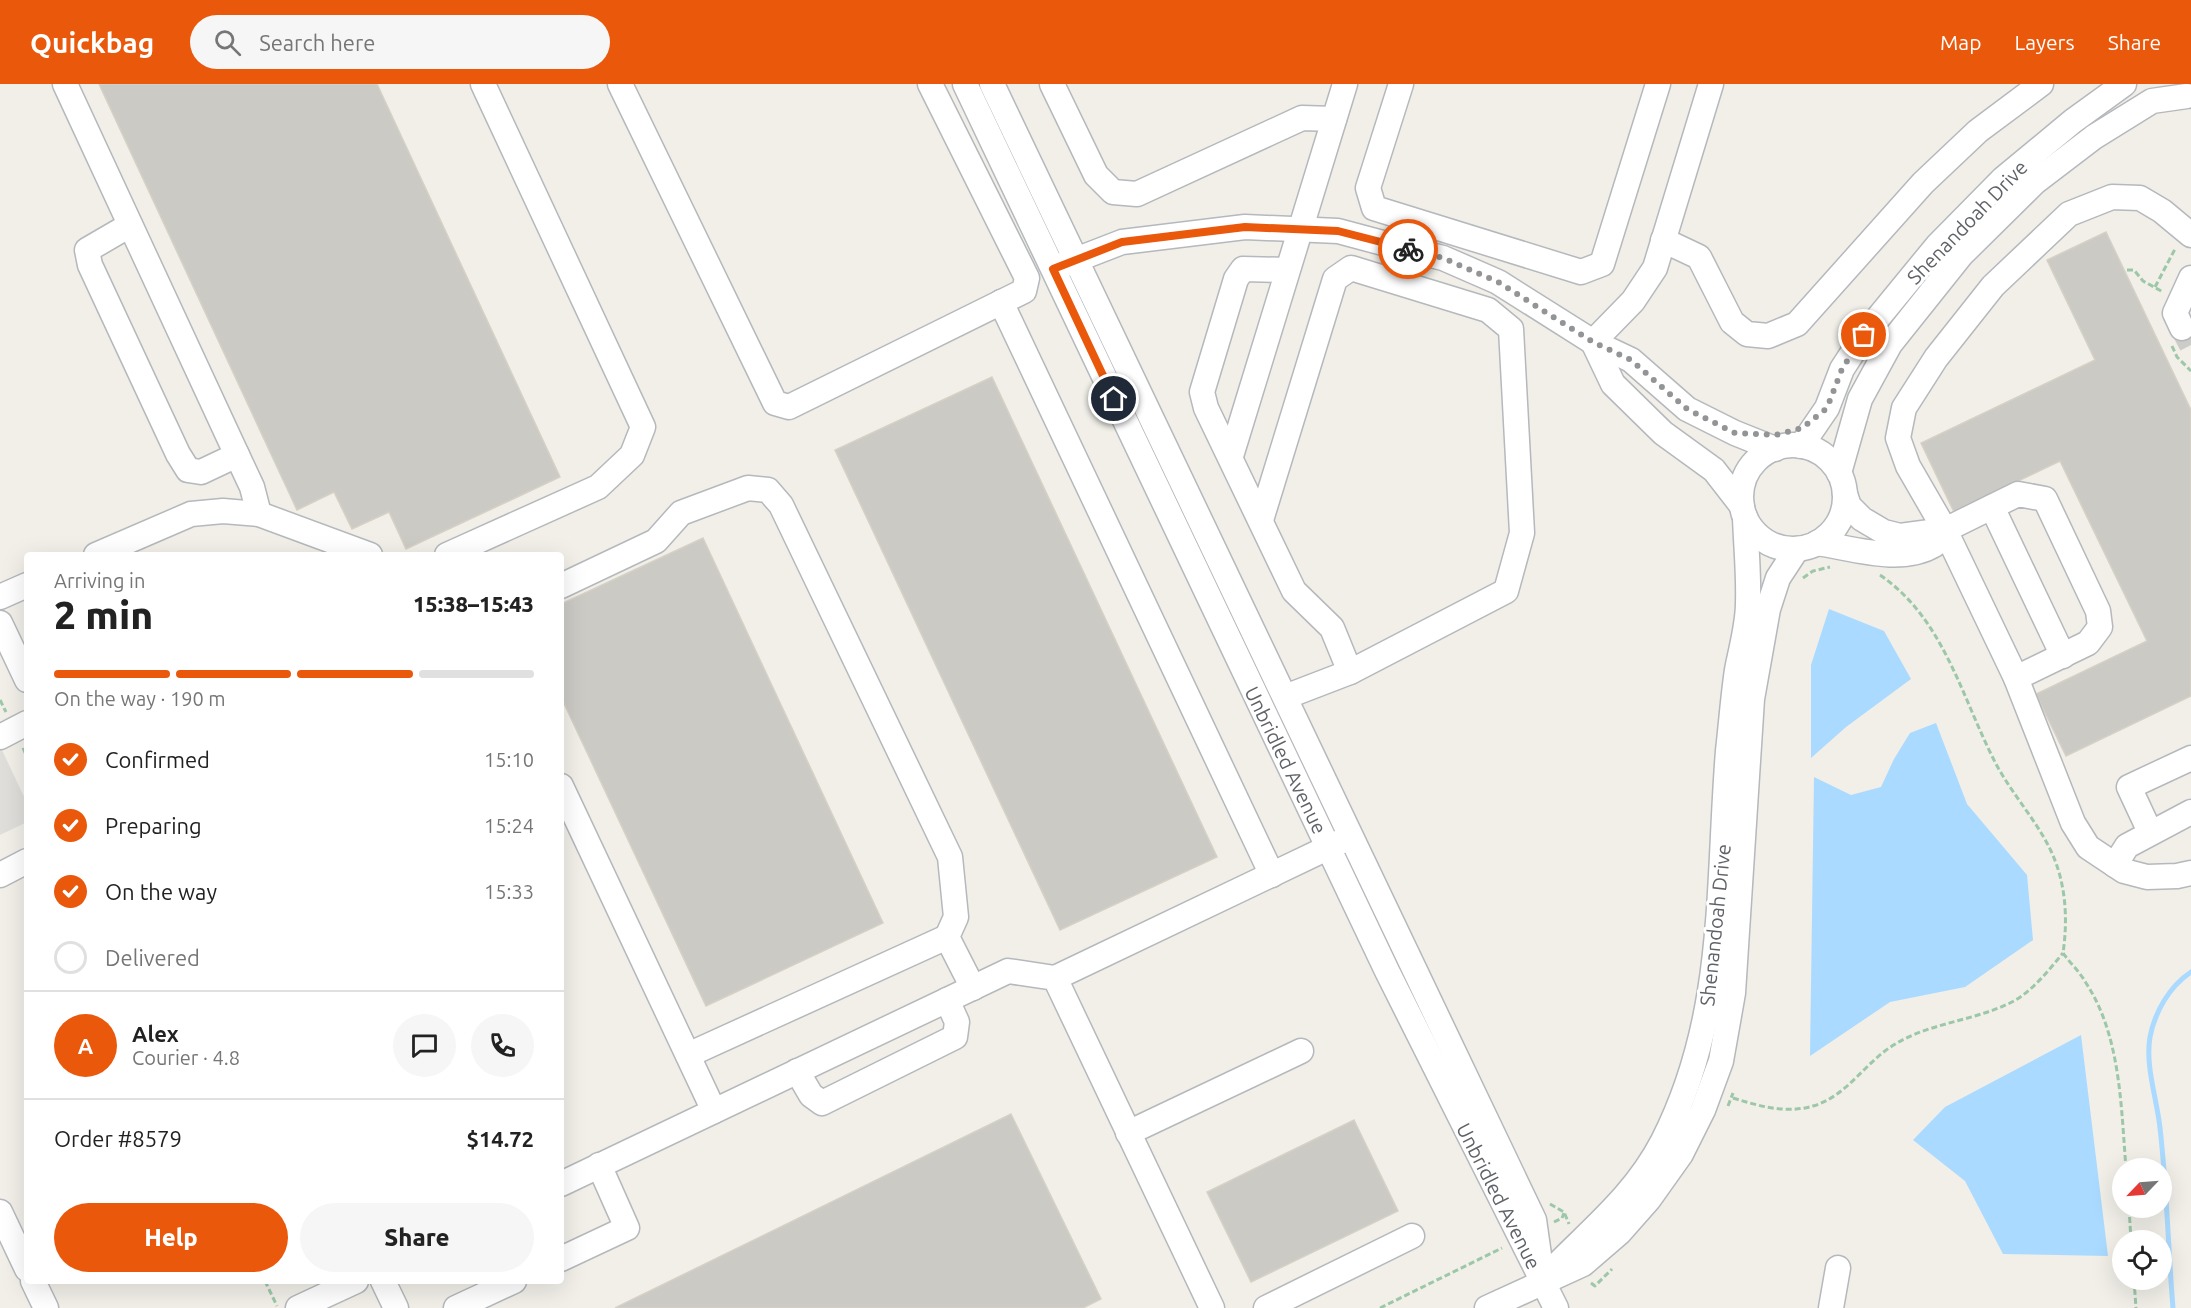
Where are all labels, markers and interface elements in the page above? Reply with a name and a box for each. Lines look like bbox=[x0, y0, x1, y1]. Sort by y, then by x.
search box bbox=[190, 15, 610, 69]
icon: search bbox=[211, 26, 244, 59]
text: Quickbag bbox=[30, 27, 154, 58]
text: Search here bbox=[259, 30, 375, 55]
text: Map bbox=[1940, 30, 1981, 54]
text: Layers bbox=[2014, 30, 2075, 54]
text: Share bbox=[2108, 30, 2161, 54]
street label: Shenandoah Drive bbox=[1902, 155, 2032, 289]
courier bbox=[1378, 219, 1438, 279]
icon: bike bbox=[1392, 233, 1425, 266]
pin bbox=[1838, 309, 1889, 360]
icon: bag bbox=[1847, 318, 1880, 351]
pin bbox=[1088, 373, 1139, 424]
icon: home bbox=[1097, 382, 1130, 415]
text: Arriving in bbox=[54, 569, 145, 592]
text: 15:38–15:43 bbox=[413, 591, 534, 616]
text: 2 min bbox=[54, 593, 153, 636]
street label: Unbridled Avenue bbox=[1240, 683, 1332, 837]
text: On the way · 190 m bbox=[54, 687, 226, 710]
icon: check bbox=[54, 743, 87, 776]
text: Confirmed bbox=[105, 747, 210, 772]
text: 15:10 bbox=[484, 748, 534, 771]
icon: check bbox=[54, 809, 87, 842]
text: Preparing bbox=[105, 813, 202, 838]
text: 15:24 bbox=[484, 814, 534, 837]
street label: Shenandoah Drive bbox=[1695, 843, 1735, 1007]
icon: check bbox=[54, 875, 87, 908]
text: On the way bbox=[105, 879, 217, 904]
text: 15:33 bbox=[484, 880, 534, 903]
text: Delivered bbox=[105, 945, 200, 970]
button: chat bbox=[393, 1014, 456, 1077]
button: phone bbox=[471, 1014, 534, 1077]
text: Alex bbox=[132, 1021, 179, 1046]
text: A bbox=[78, 1033, 93, 1058]
text: Courier · 4.8 bbox=[132, 1046, 240, 1069]
street label: Unbridled Avenue bbox=[1452, 1119, 1546, 1273]
text: Order #8579 bbox=[54, 1126, 182, 1151]
text: $14.72 bbox=[467, 1126, 534, 1151]
north arrow bbox=[2112, 1158, 2172, 1218]
map controls bbox=[2112, 1158, 2172, 1290]
button: Help bbox=[54, 1203, 288, 1272]
button: Share bbox=[300, 1203, 534, 1272]
button: locate bbox=[2112, 1230, 2172, 1290]

